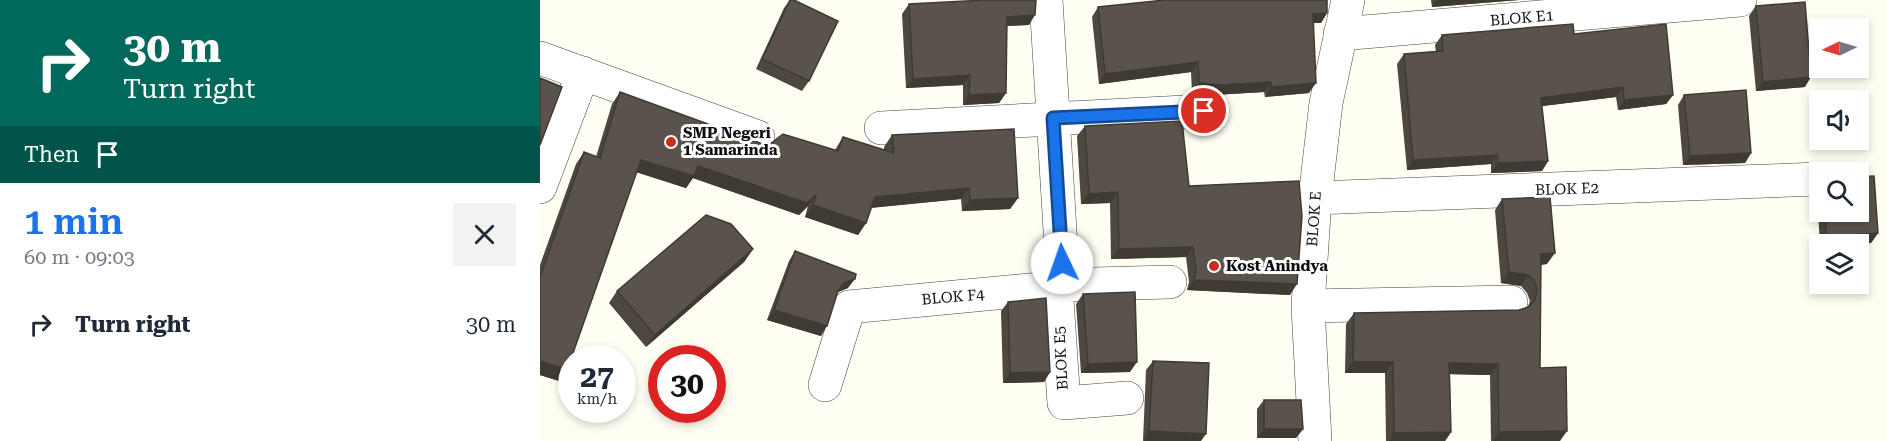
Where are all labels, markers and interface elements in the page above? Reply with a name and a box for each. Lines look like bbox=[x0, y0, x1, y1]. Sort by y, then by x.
street label: BLOK E1 bbox=[1489, 6, 1555, 30]
north arrow bbox=[1809, 18, 1869, 78]
map controls bbox=[1809, 18, 1869, 294]
text: 30 m bbox=[123, 23, 221, 72]
icon: right bbox=[24, 24, 102, 102]
text: Turn right bbox=[123, 73, 256, 105]
pin bbox=[1178, 85, 1229, 136]
button: sound bbox=[1809, 90, 1869, 150]
icon: arrive bbox=[1187, 94, 1220, 127]
place label: SMP Negeri 1 Samarinda bbox=[683, 124, 778, 159]
marker: SMP Negeri 1 Samarinda bbox=[664, 135, 678, 149]
icon: arrive bbox=[91, 138, 124, 171]
text: Then bbox=[24, 142, 79, 167]
button: search bbox=[1809, 162, 1869, 222]
street label: BLOK E2 bbox=[1535, 179, 1599, 199]
street label: BLOK E bbox=[1303, 191, 1325, 247]
text: 1 min bbox=[24, 201, 123, 243]
button: close bbox=[453, 203, 516, 266]
position arrow bbox=[1030, 231, 1094, 295]
button: layers bbox=[1809, 234, 1869, 294]
text: 60 m · 09:03 bbox=[24, 245, 135, 269]
place label: Kost Anindya bbox=[1226, 257, 1328, 275]
marker: Kost Anindya bbox=[1207, 259, 1221, 273]
street label: BLOK F4 bbox=[921, 285, 986, 309]
icon: right bbox=[24, 308, 57, 341]
text: Turn right bbox=[75, 312, 190, 337]
text: 30 m bbox=[466, 312, 516, 337]
street label: BLOK E5 bbox=[1050, 326, 1072, 390]
speed limit sign: 30 bbox=[648, 345, 726, 423]
text: 27 bbox=[580, 359, 614, 394]
text: km/h bbox=[577, 390, 617, 408]

